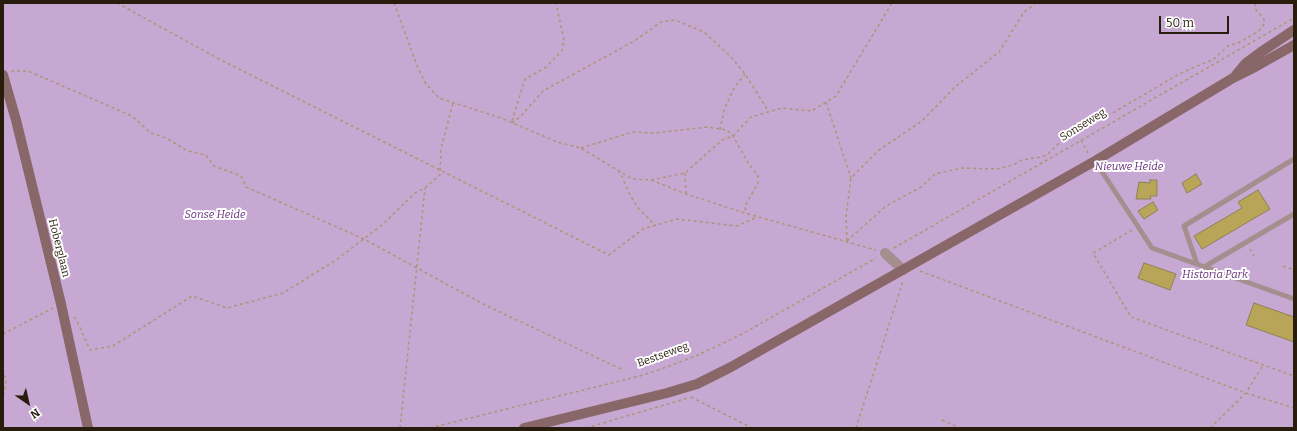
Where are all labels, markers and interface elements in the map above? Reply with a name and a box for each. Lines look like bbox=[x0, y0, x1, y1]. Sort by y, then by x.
scale bar bbox=[1161, 8, 1231, 34]
text: 50 m bbox=[1166, 16, 1194, 30]
street label: Sonseweg bbox=[1058, 106, 1108, 144]
park label: Nieuwe Heide bbox=[1095, 160, 1163, 174]
park label: Sonse Heide bbox=[185, 208, 245, 222]
street label: Hoberglaan bbox=[45, 217, 73, 279]
park label: Historia Park bbox=[1182, 268, 1248, 282]
street label: Bestseweg bbox=[635, 340, 691, 370]
north arrow bbox=[8, 383, 48, 423]
text: N bbox=[28, 406, 42, 421]

